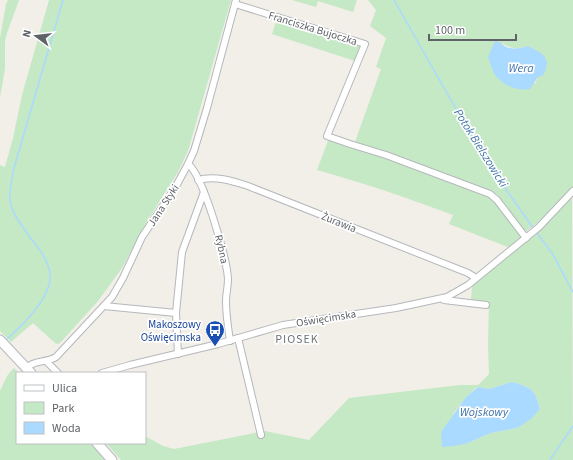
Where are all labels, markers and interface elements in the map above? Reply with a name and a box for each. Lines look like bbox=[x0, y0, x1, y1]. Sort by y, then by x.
street label: Franciszka Bujoczka bbox=[267, 8, 359, 49]
north arrow bbox=[16, 16, 56, 56]
scale bar bbox=[429, 16, 516, 42]
text: 100 m bbox=[435, 22, 465, 39]
text: N bbox=[19, 28, 35, 39]
water label: Wera bbox=[508, 60, 534, 77]
water label: Potok Bielszowicki bbox=[450, 106, 512, 191]
street label: Jana Styki bbox=[144, 181, 183, 229]
street label: Żurawia bbox=[319, 209, 359, 236]
street label: Rybna bbox=[211, 233, 232, 265]
street label: Oświęcimska bbox=[295, 306, 357, 331]
place label: Makoszowy Oświęcimska bbox=[141, 317, 201, 345]
bus stop icon: Makoszowy Oświęcimska bbox=[204, 319, 226, 347]
district label: PIOSEK bbox=[275, 331, 319, 348]
legend bbox=[16, 372, 146, 444]
text: Ulica bbox=[52, 380, 77, 397]
text: Park bbox=[52, 400, 74, 417]
water label: Wojskowy bbox=[460, 404, 509, 421]
text: Woda bbox=[52, 420, 81, 437]

